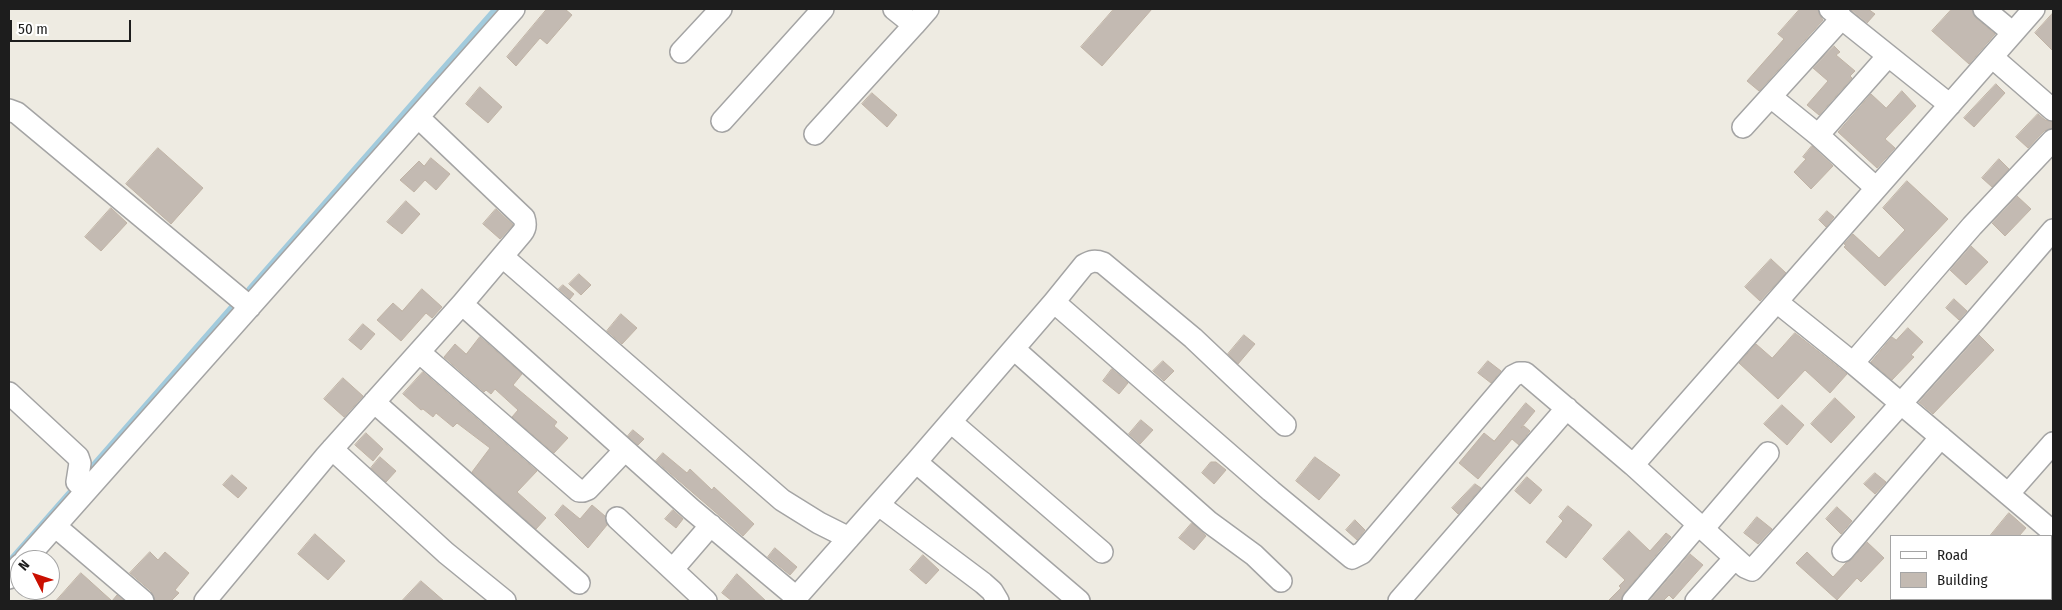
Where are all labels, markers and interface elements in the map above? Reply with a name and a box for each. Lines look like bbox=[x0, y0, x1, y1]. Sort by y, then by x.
scale bar bbox=[12, 10, 134, 42]
text: 50 m bbox=[18, 20, 48, 38]
legend bbox=[1890, 535, 2052, 600]
text: Road bbox=[1937, 546, 1968, 564]
north arrow bbox=[10, 550, 60, 600]
text: N bbox=[15, 557, 33, 574]
text: Building bbox=[1937, 571, 1988, 589]

